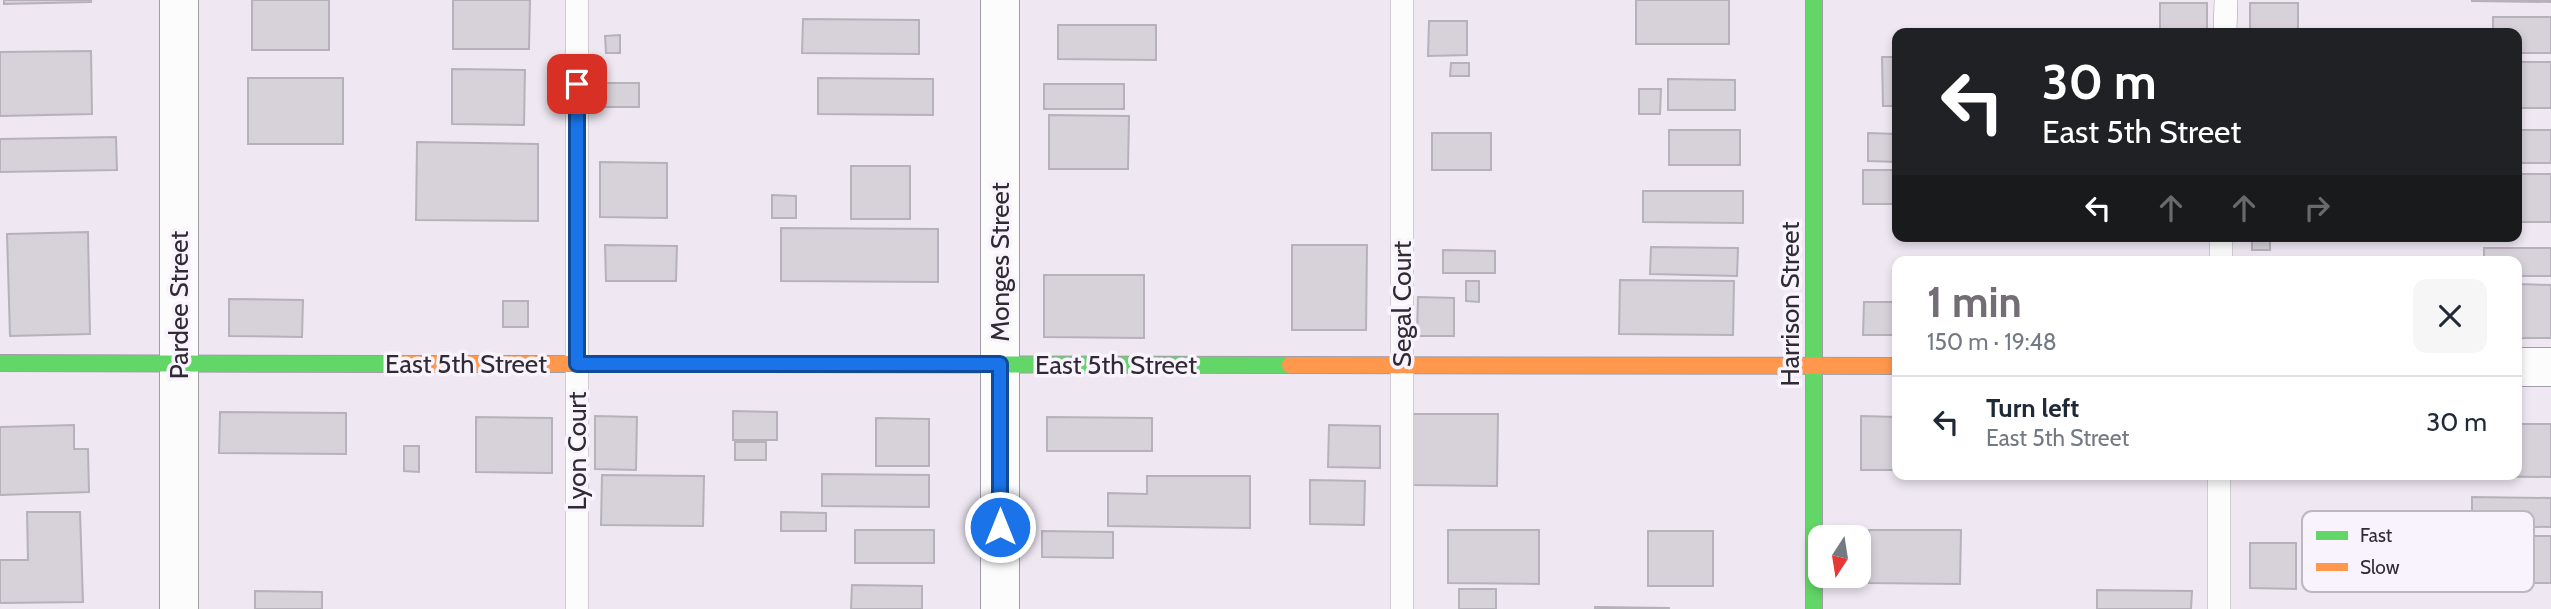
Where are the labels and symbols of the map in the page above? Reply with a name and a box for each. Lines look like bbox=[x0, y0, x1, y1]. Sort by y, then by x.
pin bbox=[547, 54, 607, 114]
street label: Monges Street bbox=[984, 182, 1016, 342]
street label: Harrison Street bbox=[1774, 221, 1806, 386]
street label: Pardee Street bbox=[163, 230, 195, 379]
street label: Segal Court bbox=[1386, 241, 1418, 367]
street label: East 5th Street bbox=[385, 348, 547, 380]
street label: East 5th Street bbox=[1035, 349, 1197, 381]
street label: Lyon Court bbox=[561, 391, 593, 511]
position arrow bbox=[963, 490, 1037, 564]
legend bbox=[2302, 511, 2534, 592]
text: Fast bbox=[2360, 524, 2393, 547]
north arrow bbox=[1808, 525, 1871, 588]
text: Slow bbox=[2360, 556, 2400, 579]

